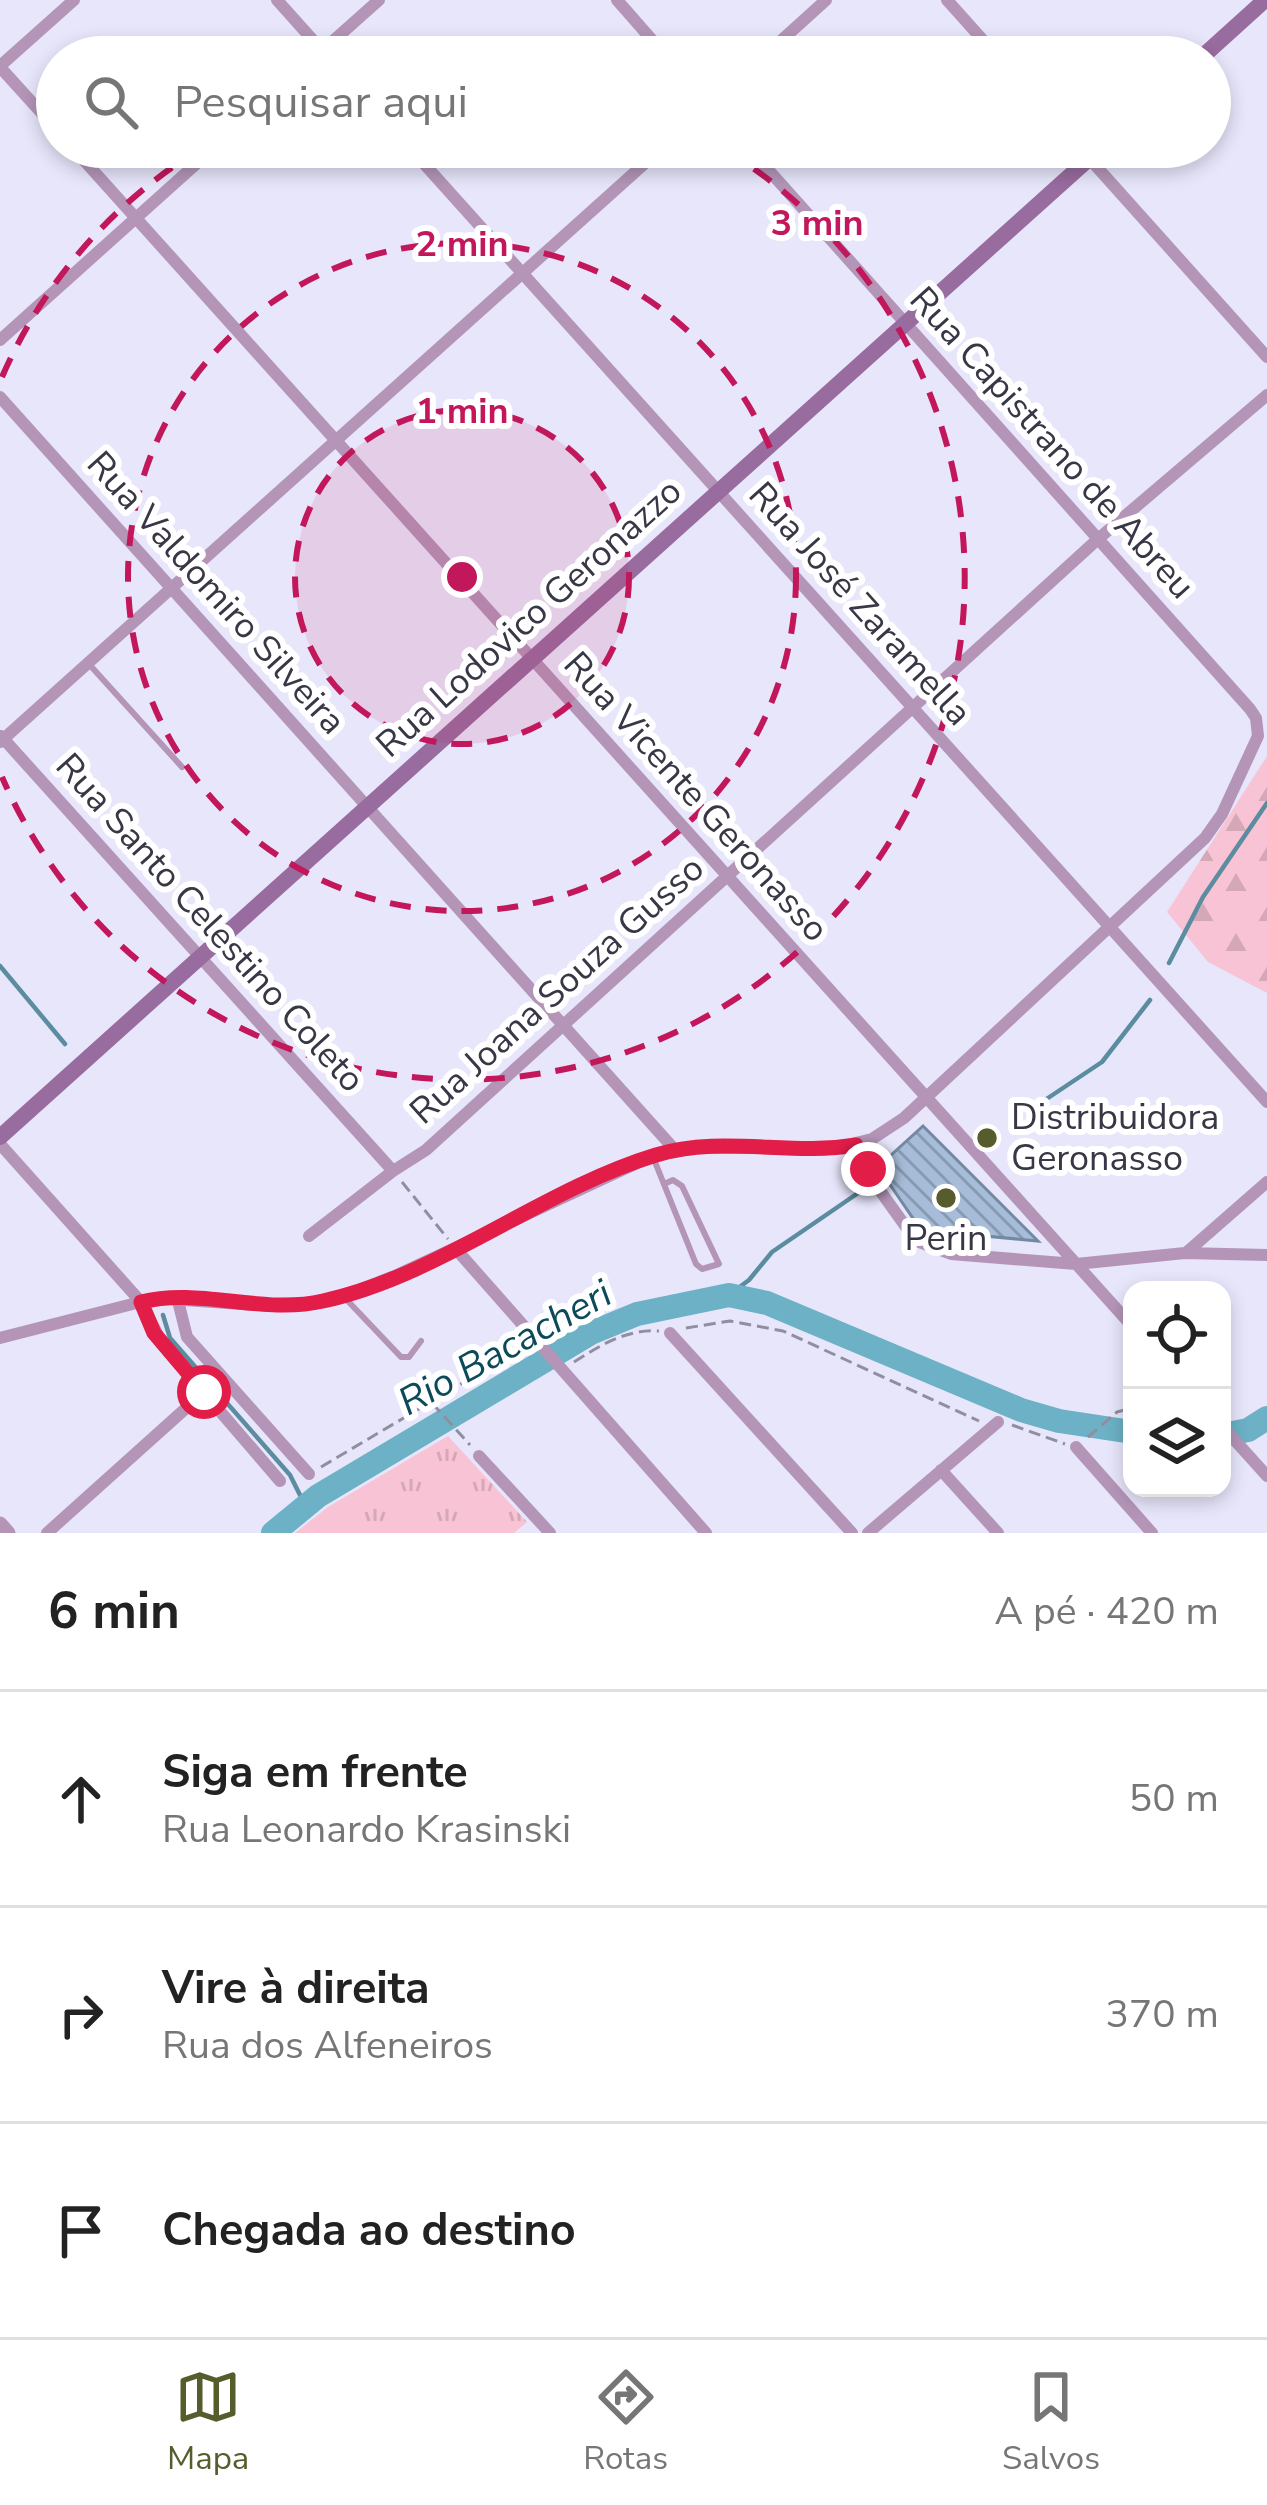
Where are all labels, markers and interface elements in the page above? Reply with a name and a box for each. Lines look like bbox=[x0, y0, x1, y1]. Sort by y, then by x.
search box bbox=[36, 36, 1231, 168]
icon: search bbox=[78, 69, 144, 135]
text: Pesquisar aqui bbox=[174, 72, 468, 133]
text: 3 min bbox=[770, 199, 864, 248]
text: 2 min bbox=[415, 220, 509, 269]
street label: Rua Capistrano de Abreu bbox=[898, 276, 1206, 610]
text: 1 min bbox=[415, 387, 509, 436]
street label: Rua Valdomiro Silveira bbox=[76, 441, 356, 745]
street label: Rua Lodovico Geronazzo bbox=[366, 467, 692, 769]
street label: Rua José Zaramella bbox=[737, 472, 983, 736]
centre of rings bbox=[441, 556, 483, 598]
street label: Rua Vicente Geronasso bbox=[552, 641, 840, 953]
street label: Rua Santo Celestino Coleto bbox=[44, 743, 376, 1103]
street label: Rua Joana Souza Gusso bbox=[399, 845, 715, 1135]
place label: Distribuidora Geronasso bbox=[1011, 1093, 1219, 1183]
marker: Distribuidora Geronasso bbox=[974, 1125, 1000, 1151]
route end bbox=[841, 1142, 895, 1196]
marker: Perin bbox=[933, 1185, 959, 1211]
place label: Perin bbox=[905, 1214, 987, 1263]
water label: Rio Bacacheri bbox=[389, 1267, 622, 1428]
map controls bbox=[1123, 1281, 1231, 1497]
button: locate bbox=[1123, 1281, 1231, 1389]
route start bbox=[177, 1365, 231, 1419]
button: layers bbox=[1123, 1389, 1231, 1497]
text: 6 min bbox=[48, 1576, 180, 1646]
text: A pé · 420 m bbox=[995, 1585, 1219, 1638]
text: Siga em frente bbox=[162, 1742, 468, 1803]
icon: ahead bbox=[48, 1766, 114, 1832]
text: 50 m bbox=[1129, 1772, 1219, 1825]
text: Rua Leonardo Krasinski bbox=[162, 1803, 571, 1856]
text: Vire à direita bbox=[162, 1958, 430, 2019]
icon: right bbox=[48, 1982, 114, 2048]
text: 370 m bbox=[1105, 1988, 1219, 2041]
text: Rua dos Alfeneiros bbox=[162, 2019, 493, 2072]
icon: arrive bbox=[48, 2198, 114, 2264]
text: Chegada ao destino bbox=[162, 2200, 576, 2261]
tab: Mapa bbox=[167, 2364, 249, 2481]
tab: Rotas bbox=[583, 2364, 668, 2481]
tab: Salvos bbox=[1002, 2364, 1100, 2481]

